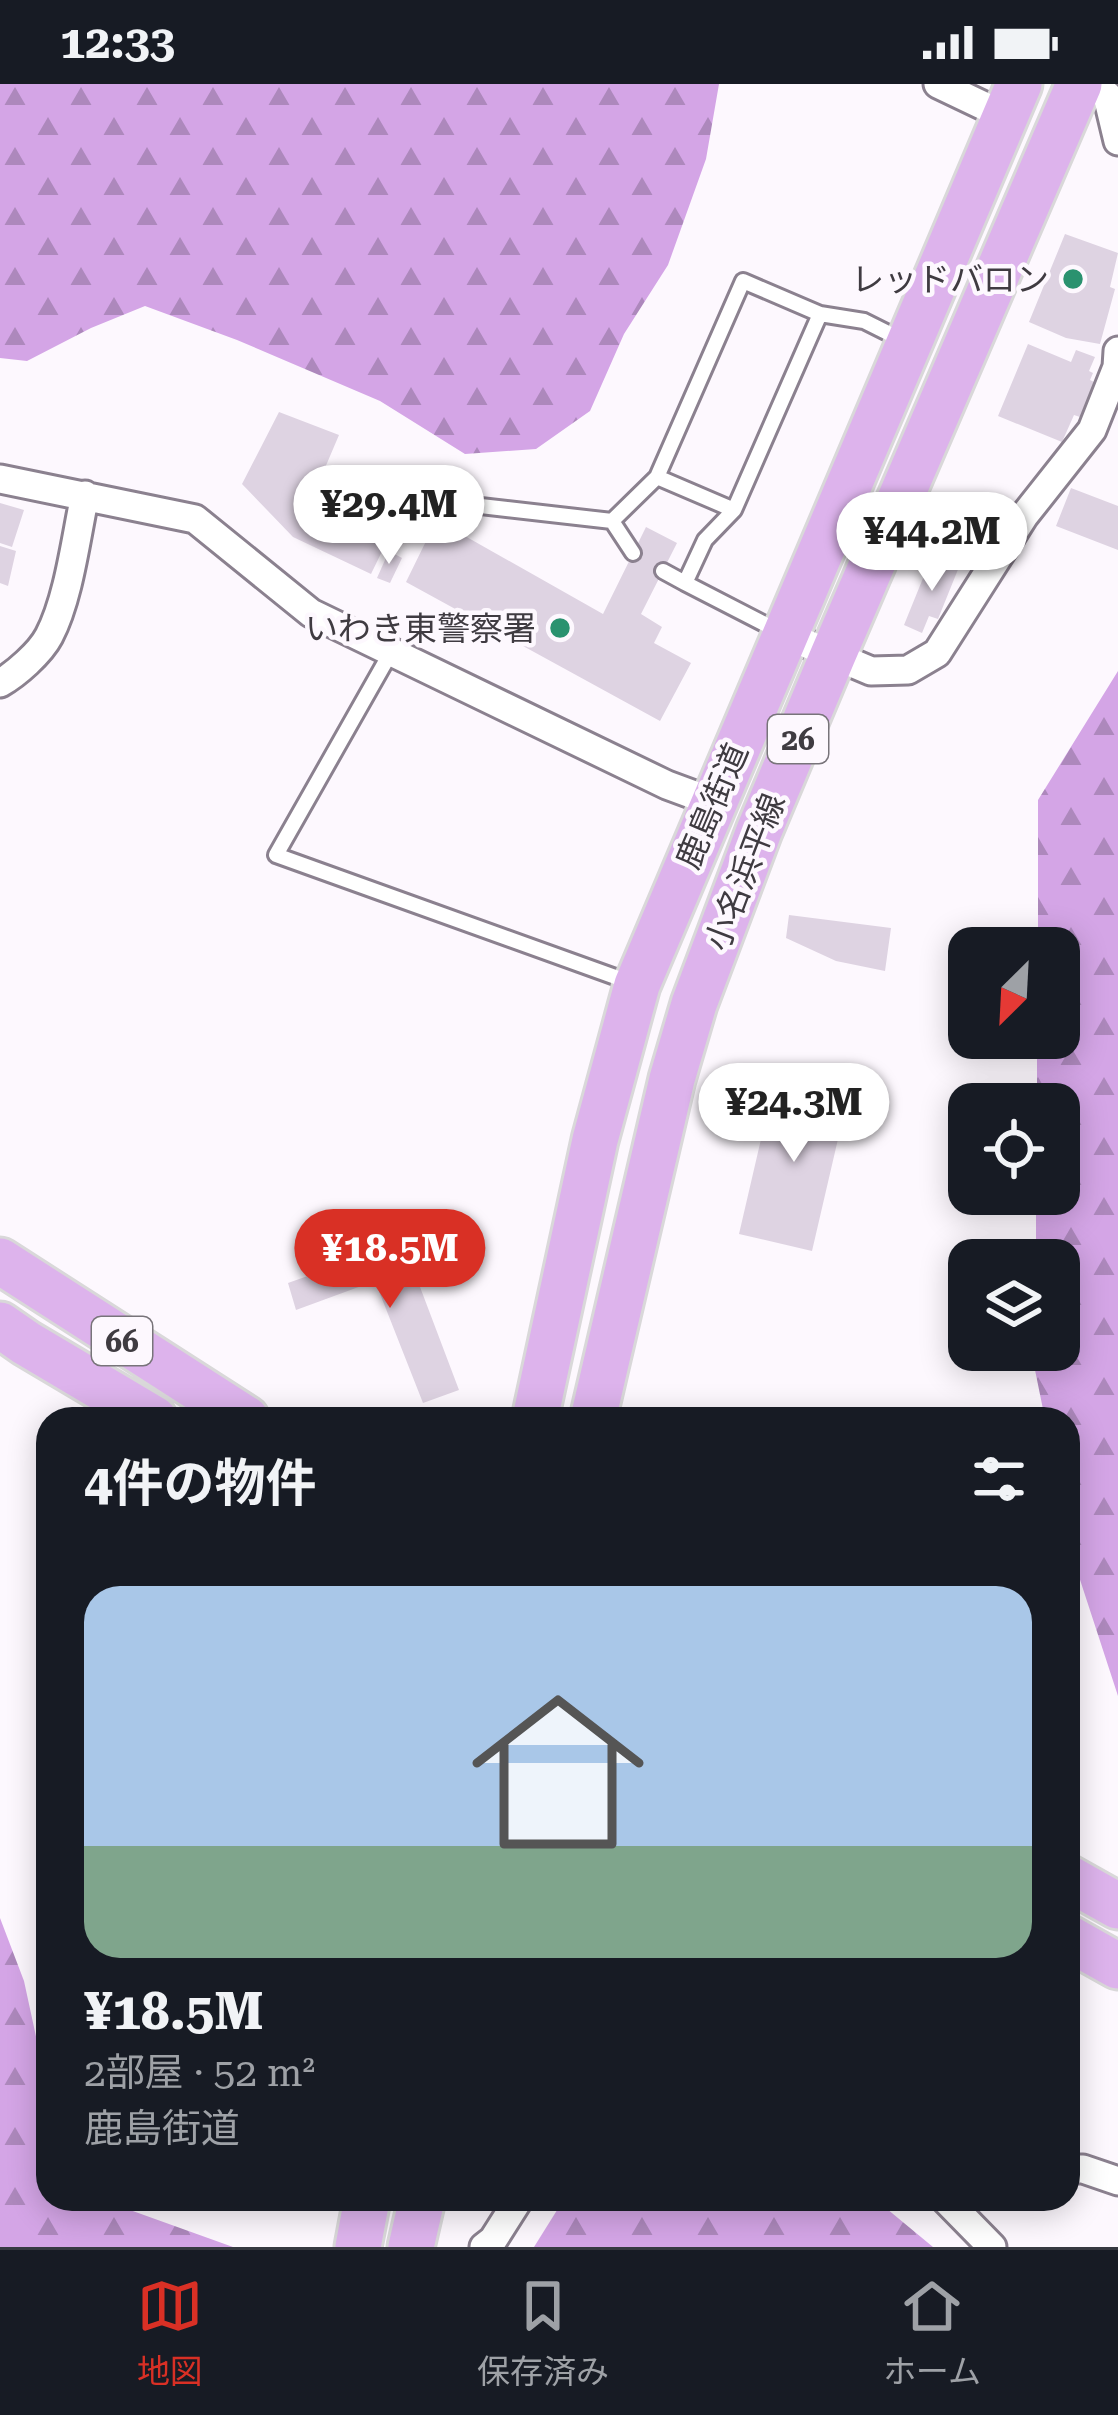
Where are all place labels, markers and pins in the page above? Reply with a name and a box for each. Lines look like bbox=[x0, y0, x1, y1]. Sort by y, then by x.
place label: レッドバロン bbox=[851, 260, 1049, 299]
marker: レッドバロン bbox=[1060, 266, 1086, 292]
pin: ¥29.4M bbox=[291, 465, 487, 567]
pin: ¥44.2M bbox=[834, 492, 1030, 594]
place label: いわき東警察署 bbox=[305, 609, 536, 648]
marker: いわき東警察署 bbox=[547, 615, 573, 641]
pin: ¥24.3M bbox=[696, 1063, 892, 1165]
pin: ¥18.5M bbox=[292, 1209, 488, 1311]

